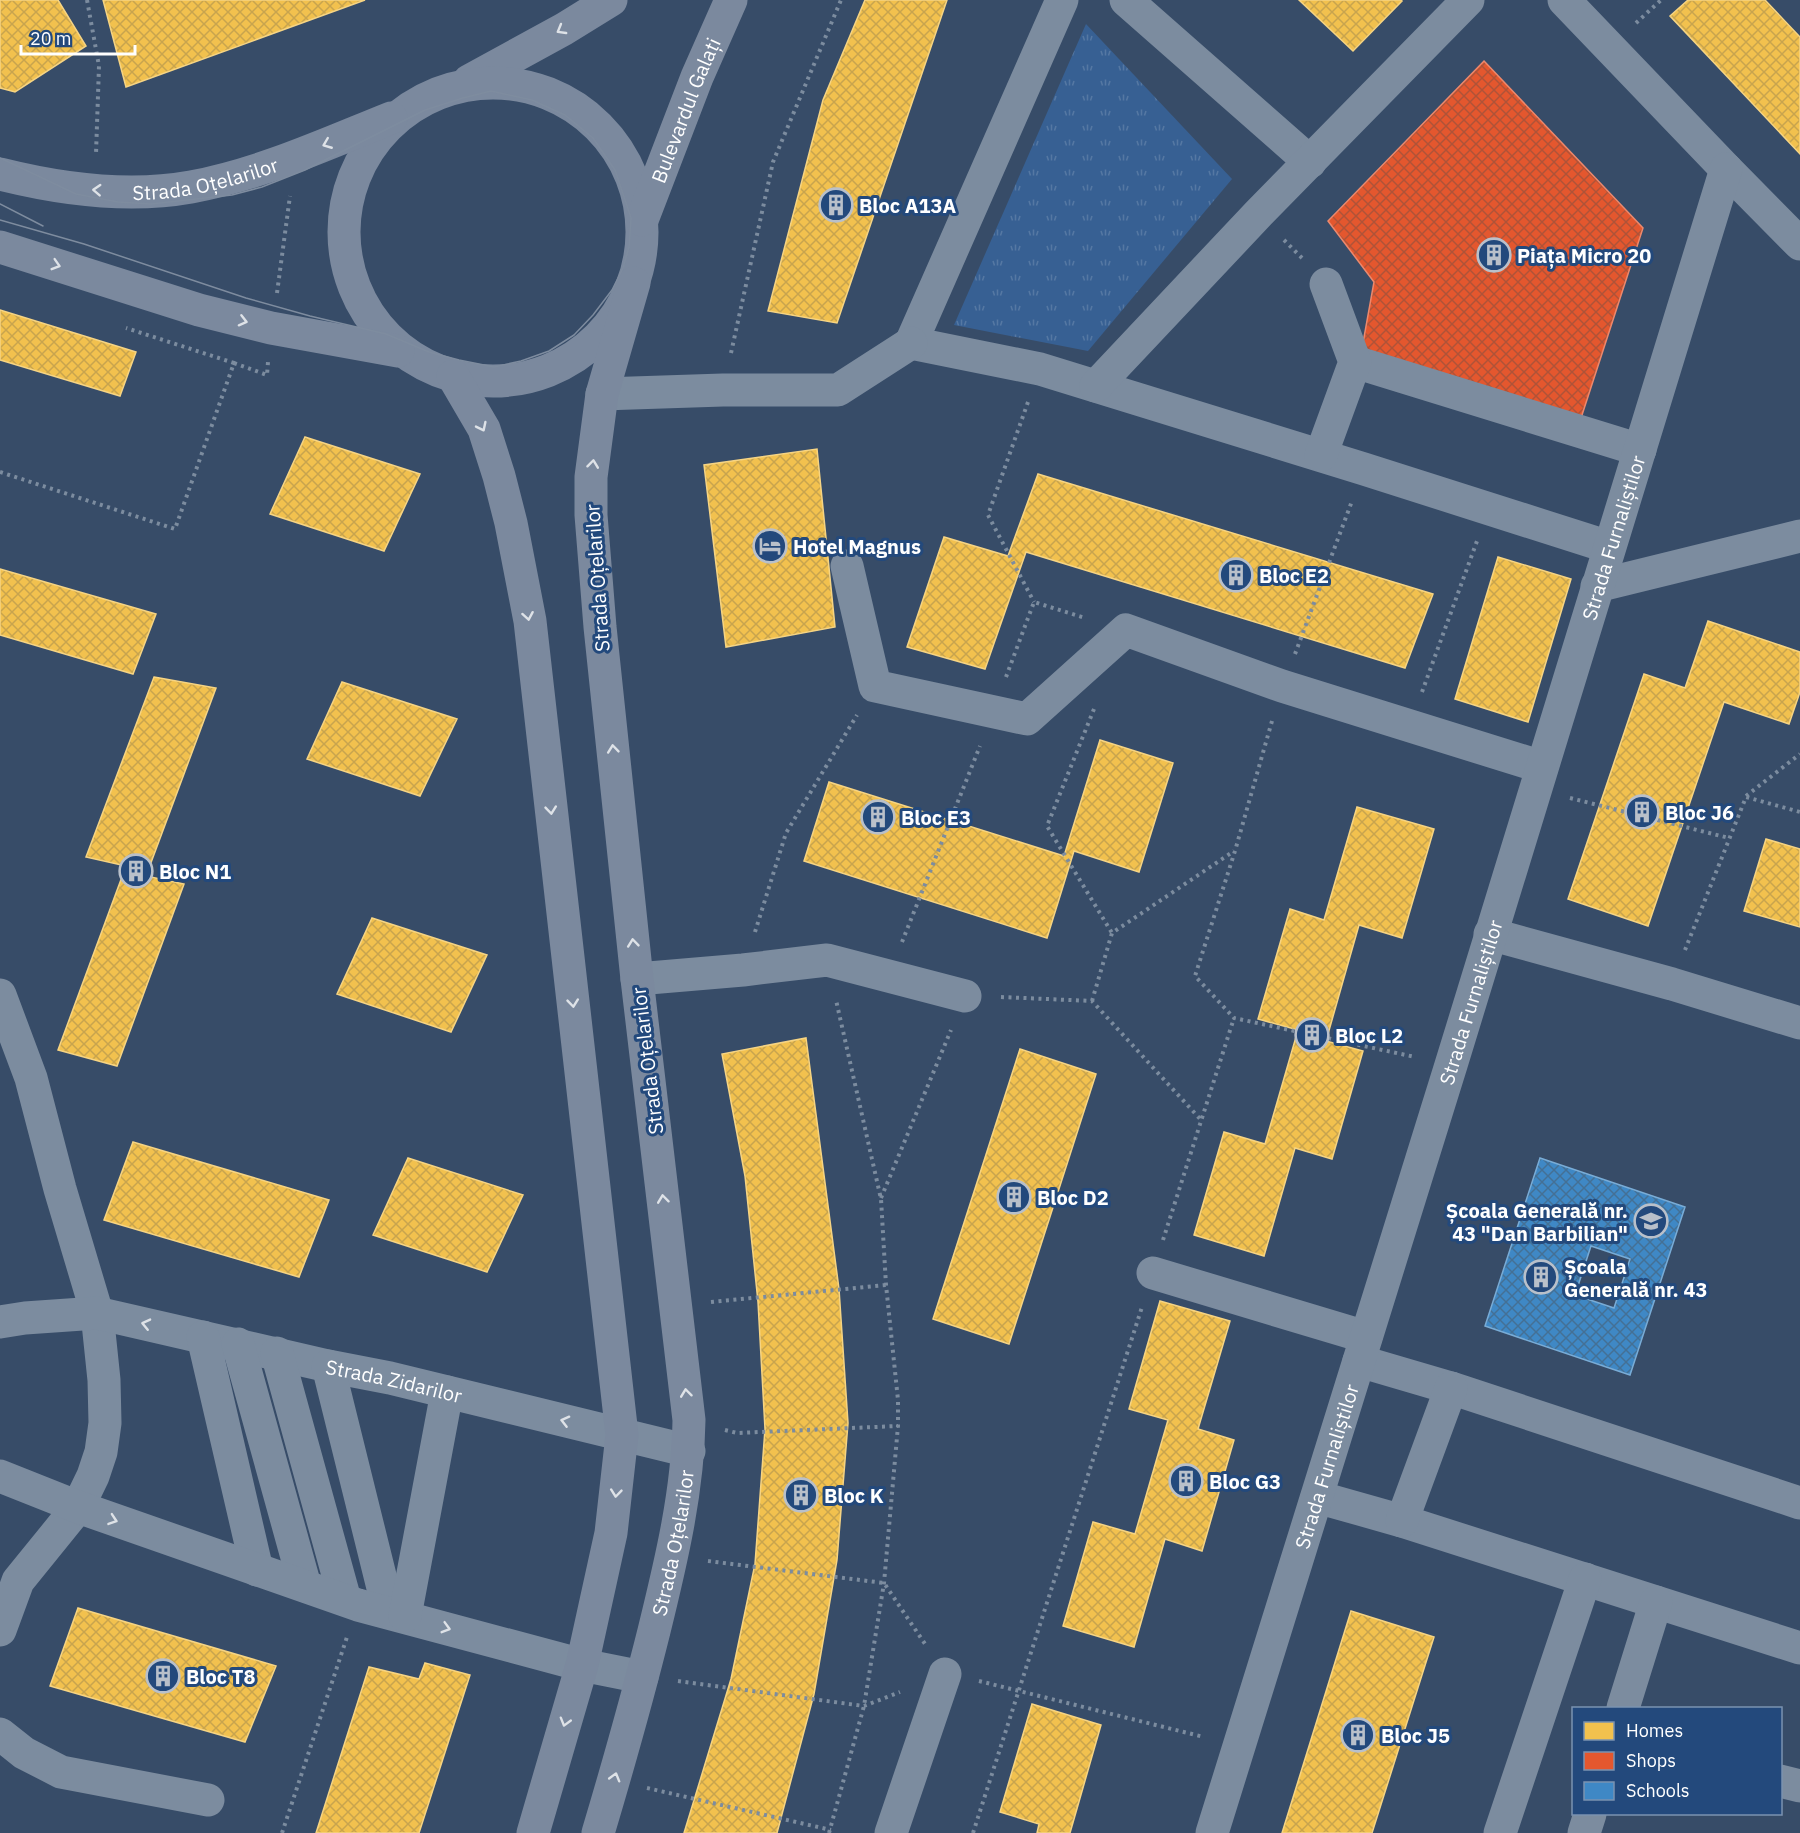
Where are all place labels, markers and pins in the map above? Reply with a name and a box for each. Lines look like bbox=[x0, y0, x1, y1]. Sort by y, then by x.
building icon: Bloc A13A bbox=[818, 187, 854, 223]
place label: Bloc A13A bbox=[859, 192, 956, 219]
building icon: Piața Micro 20 bbox=[1476, 237, 1512, 273]
place label: Piața Micro 20 bbox=[1517, 242, 1651, 269]
hotel icon: Hotel Magnus bbox=[752, 528, 788, 564]
place label: Hotel Magnus bbox=[793, 533, 921, 560]
building icon: Bloc E2 bbox=[1218, 557, 1254, 593]
place label: Bloc E2 bbox=[1259, 562, 1329, 589]
building icon: Bloc J6 bbox=[1624, 794, 1660, 830]
building icon: Bloc E3 bbox=[860, 799, 896, 835]
place label: Bloc J6 bbox=[1665, 799, 1734, 826]
place label: Bloc E3 bbox=[901, 804, 971, 831]
building icon: Bloc N1 bbox=[118, 853, 154, 889]
place label: Bloc N1 bbox=[159, 858, 231, 885]
building icon: Bloc L2 bbox=[1294, 1017, 1330, 1053]
place label: Bloc L2 bbox=[1335, 1022, 1403, 1049]
building icon: Bloc D2 bbox=[996, 1179, 1032, 1215]
place label: Bloc D2 bbox=[1037, 1184, 1109, 1211]
place label: Școala Generală nr. 43 "Dan Barbilian" bbox=[1446, 1197, 1628, 1247]
school or university icon: Școala Generală nr. 43 "Dan Barbilian" bbox=[1633, 1203, 1669, 1239]
place label: Școala Generală nr. 43 bbox=[1564, 1253, 1707, 1303]
building icon: Școala Generală nr. 43 bbox=[1523, 1259, 1559, 1295]
building icon: Bloc G3 bbox=[1168, 1463, 1204, 1499]
place label: Bloc G3 bbox=[1209, 1468, 1281, 1495]
building icon: Bloc K bbox=[783, 1477, 819, 1513]
place label: Bloc K bbox=[824, 1482, 884, 1509]
building icon: Bloc T8 bbox=[145, 1658, 181, 1694]
place label: Bloc T8 bbox=[186, 1663, 255, 1690]
building icon: Bloc J5 bbox=[1340, 1717, 1376, 1753]
place label: Bloc J5 bbox=[1381, 1722, 1450, 1749]

